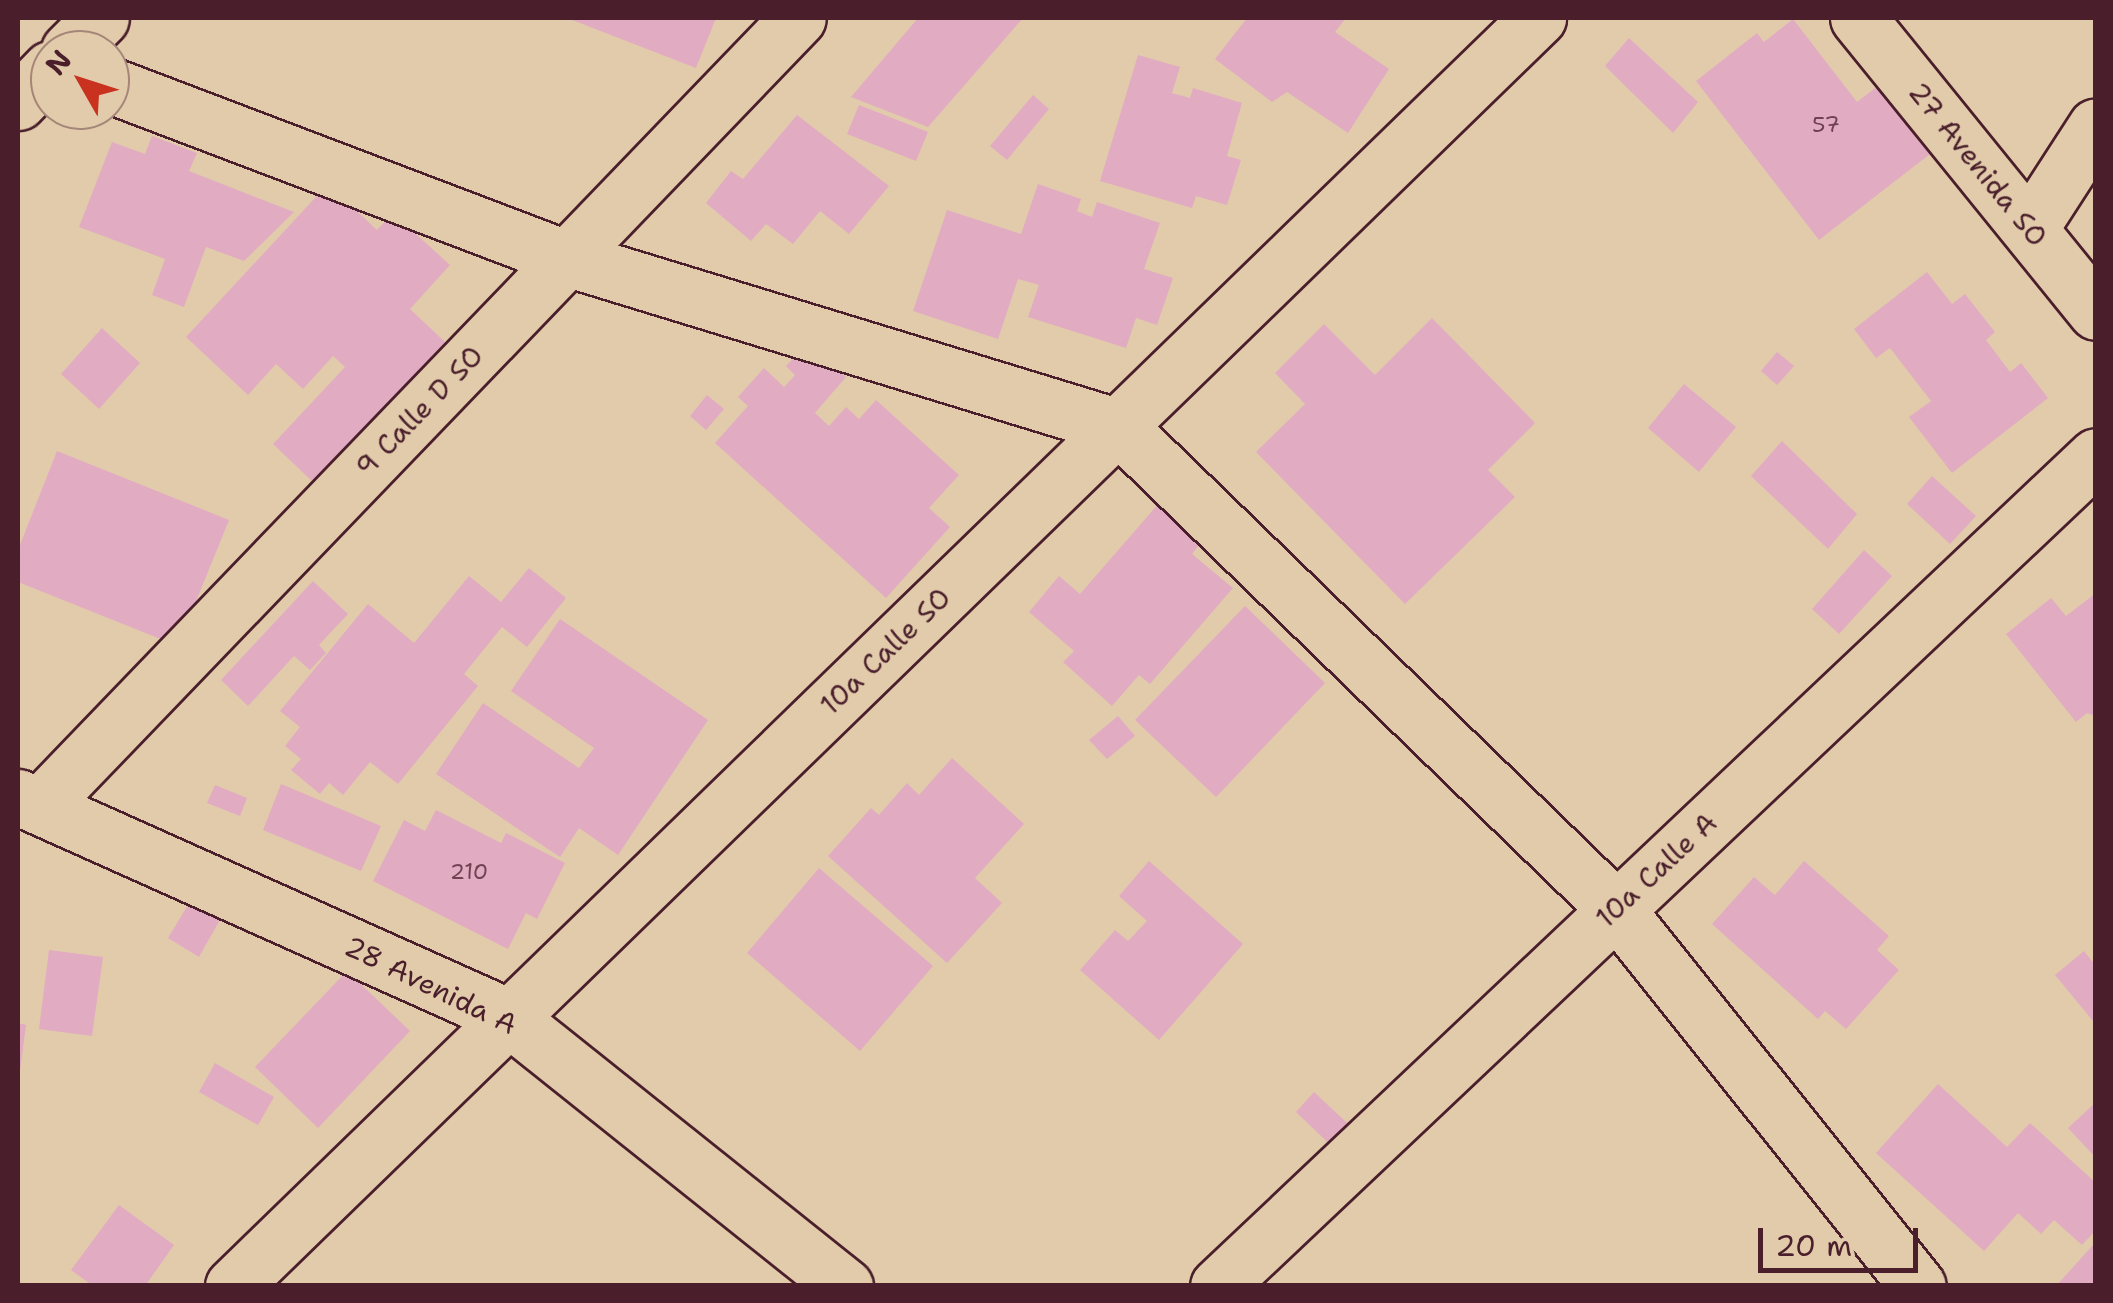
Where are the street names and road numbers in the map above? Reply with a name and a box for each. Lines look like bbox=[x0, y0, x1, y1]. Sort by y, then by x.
street label: 27 Avenida SO bbox=[1902, 75, 2054, 253]
street label: 9 Calle D SO bbox=[348, 339, 490, 483]
street label: 10a Calle SO bbox=[813, 581, 957, 721]
street label: 10a Calle A bbox=[1589, 805, 1723, 935]
street label: 28 Avenida A bbox=[339, 929, 523, 1041]

